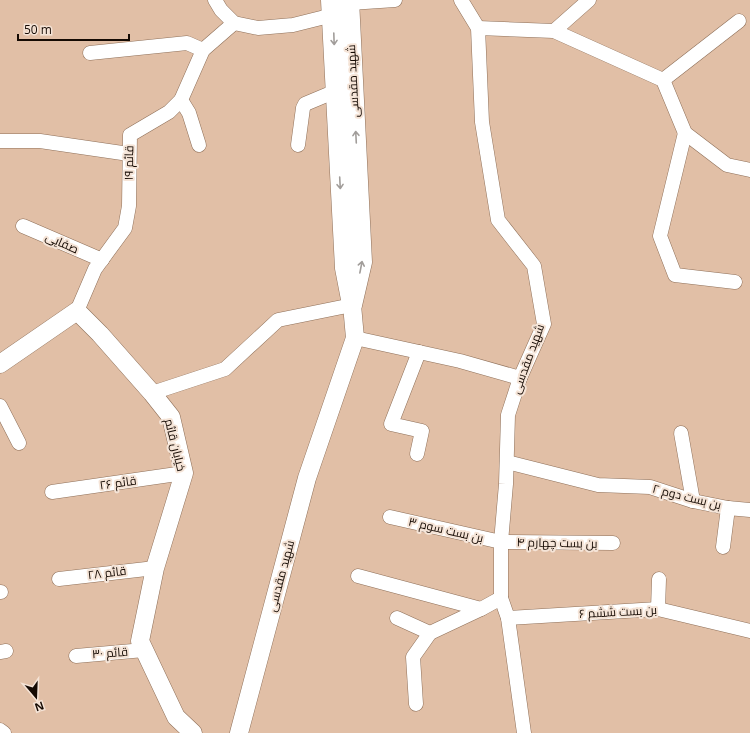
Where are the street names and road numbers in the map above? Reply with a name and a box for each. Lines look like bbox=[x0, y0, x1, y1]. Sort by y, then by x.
street label: شهید مقدسی bbox=[342, 44, 363, 118]
street label: قائم ۱۹ bbox=[120, 145, 137, 181]
street label: صفایی bbox=[43, 228, 82, 257]
street label: شهید مقدسی bbox=[507, 321, 548, 396]
street label: خیابان قائم bbox=[161, 417, 190, 473]
street label: قائم ۲۶ bbox=[98, 472, 137, 494]
street label: بن بست دوم ۲ bbox=[651, 480, 723, 513]
street label: بن بست سوم ۳ bbox=[407, 513, 485, 546]
street label: بن بست چهارم ۴ bbox=[516, 533, 598, 553]
street label: شهید مقدسی bbox=[263, 538, 298, 613]
street label: قائم ۲۸ bbox=[87, 562, 127, 583]
street label: بن بست ششم ۶ bbox=[578, 601, 657, 622]
street label: قائم ۳۰ bbox=[91, 643, 129, 662]

